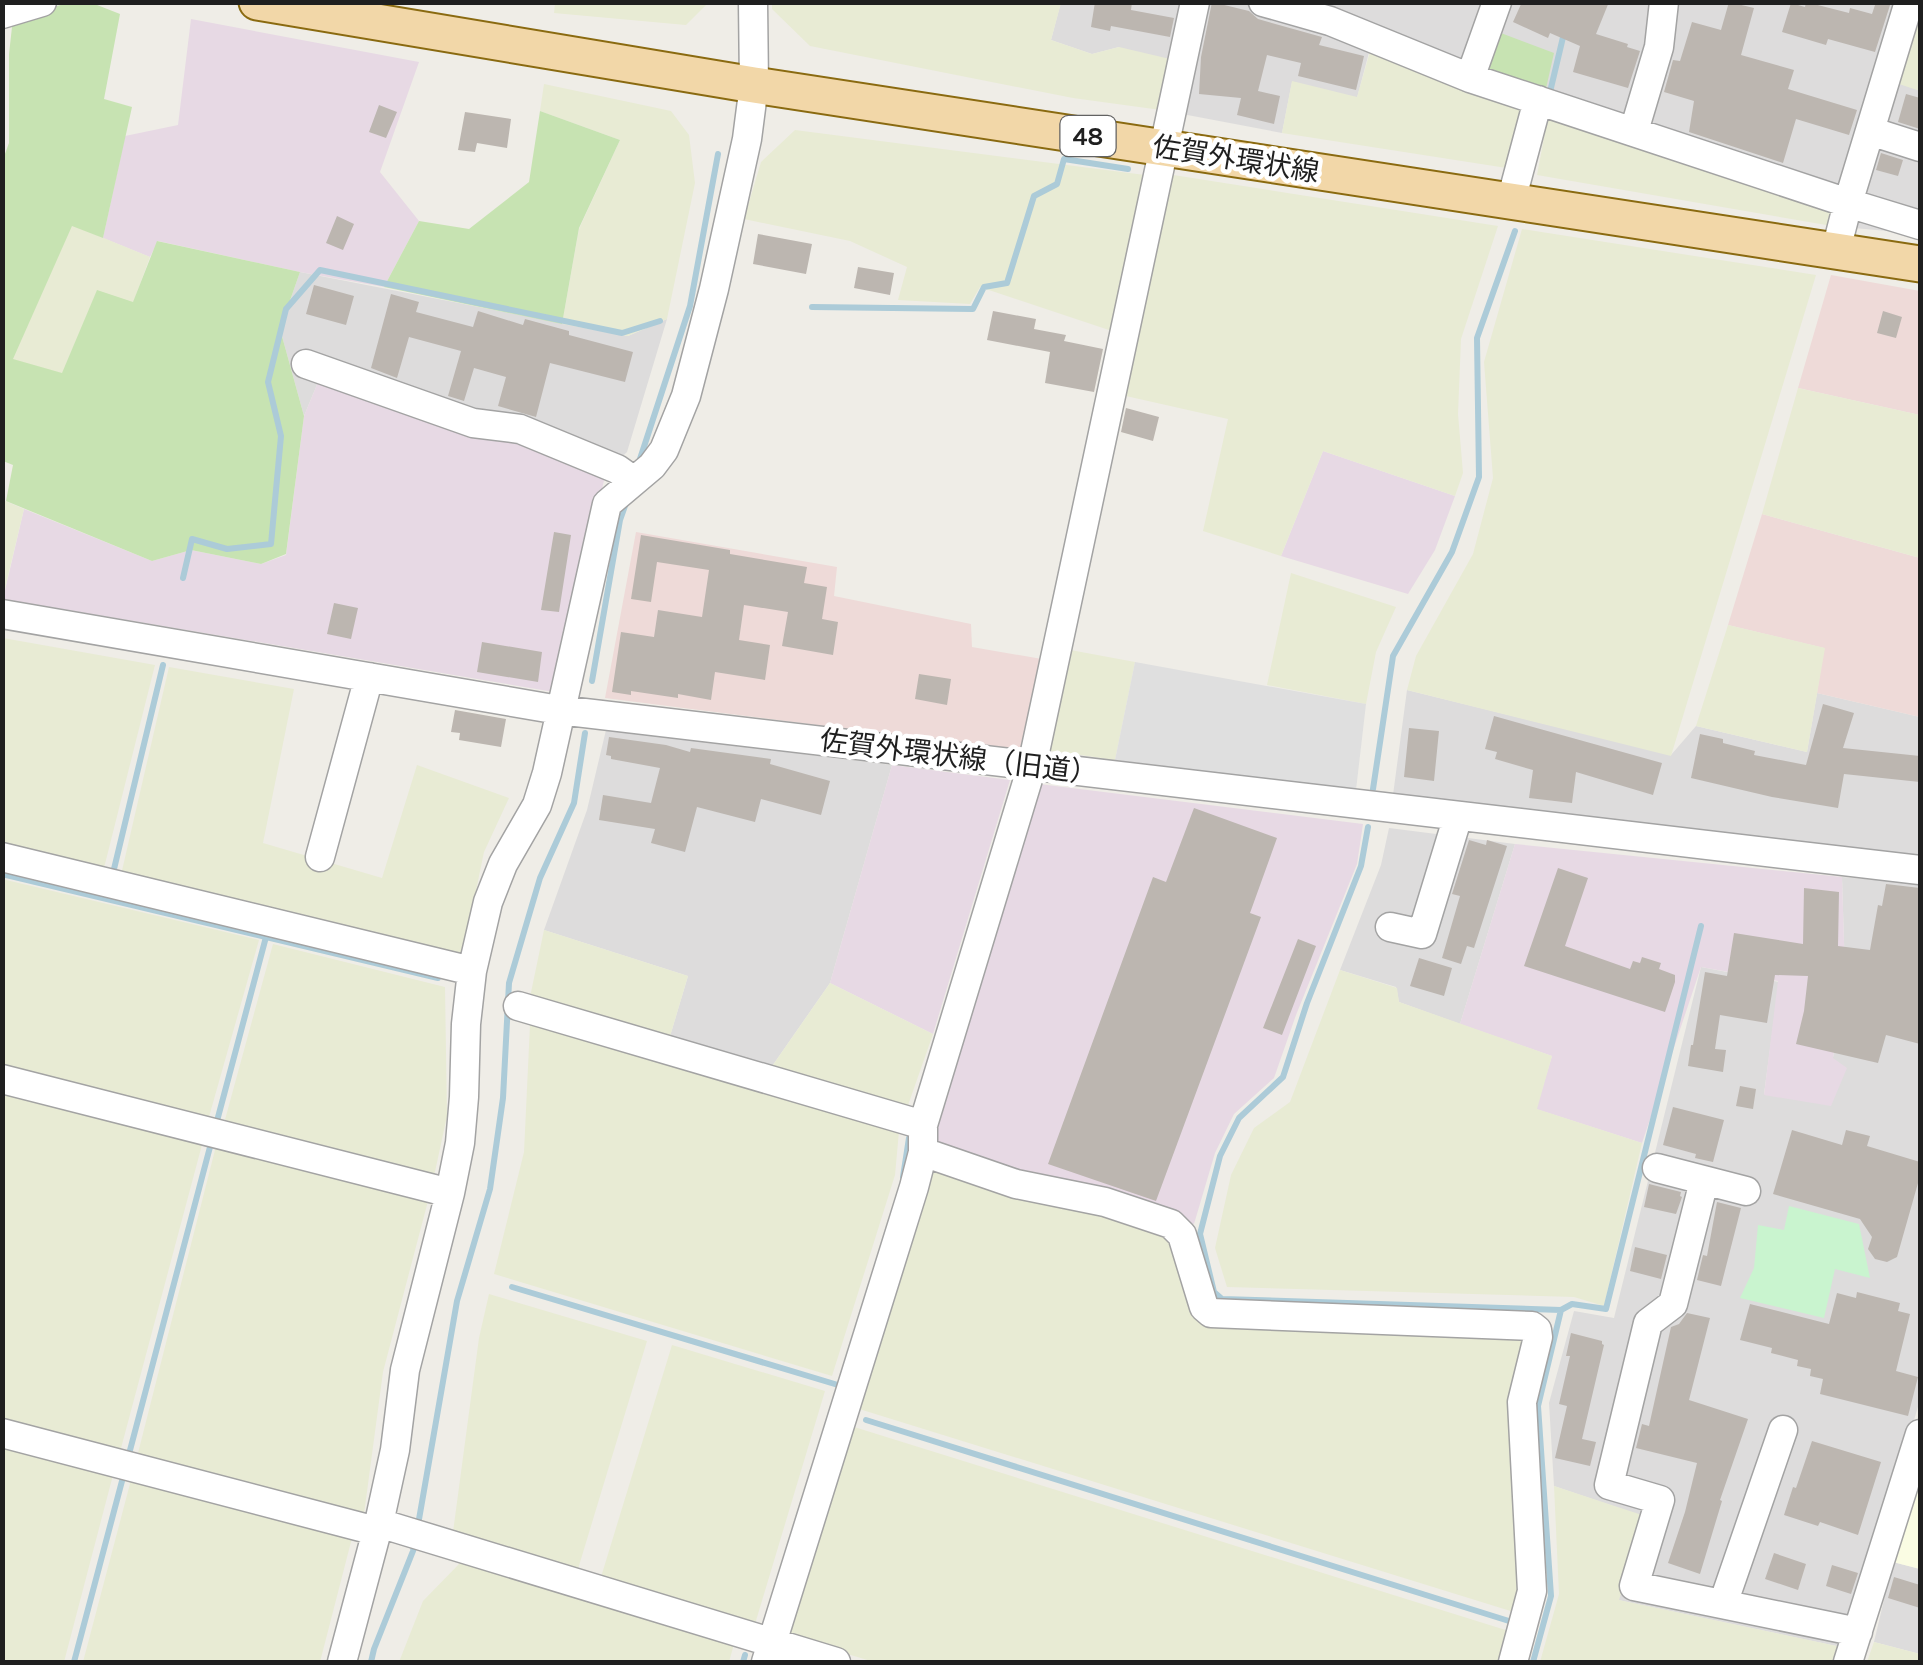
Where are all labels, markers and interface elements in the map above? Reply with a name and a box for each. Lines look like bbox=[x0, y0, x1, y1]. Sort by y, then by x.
road number: 48 bbox=[1060, 116, 1116, 156]
street label: 佐賀外環状線 bbox=[1150, 130, 1322, 188]
street label: 佐賀外環状線（旧道） bbox=[818, 724, 1100, 790]

